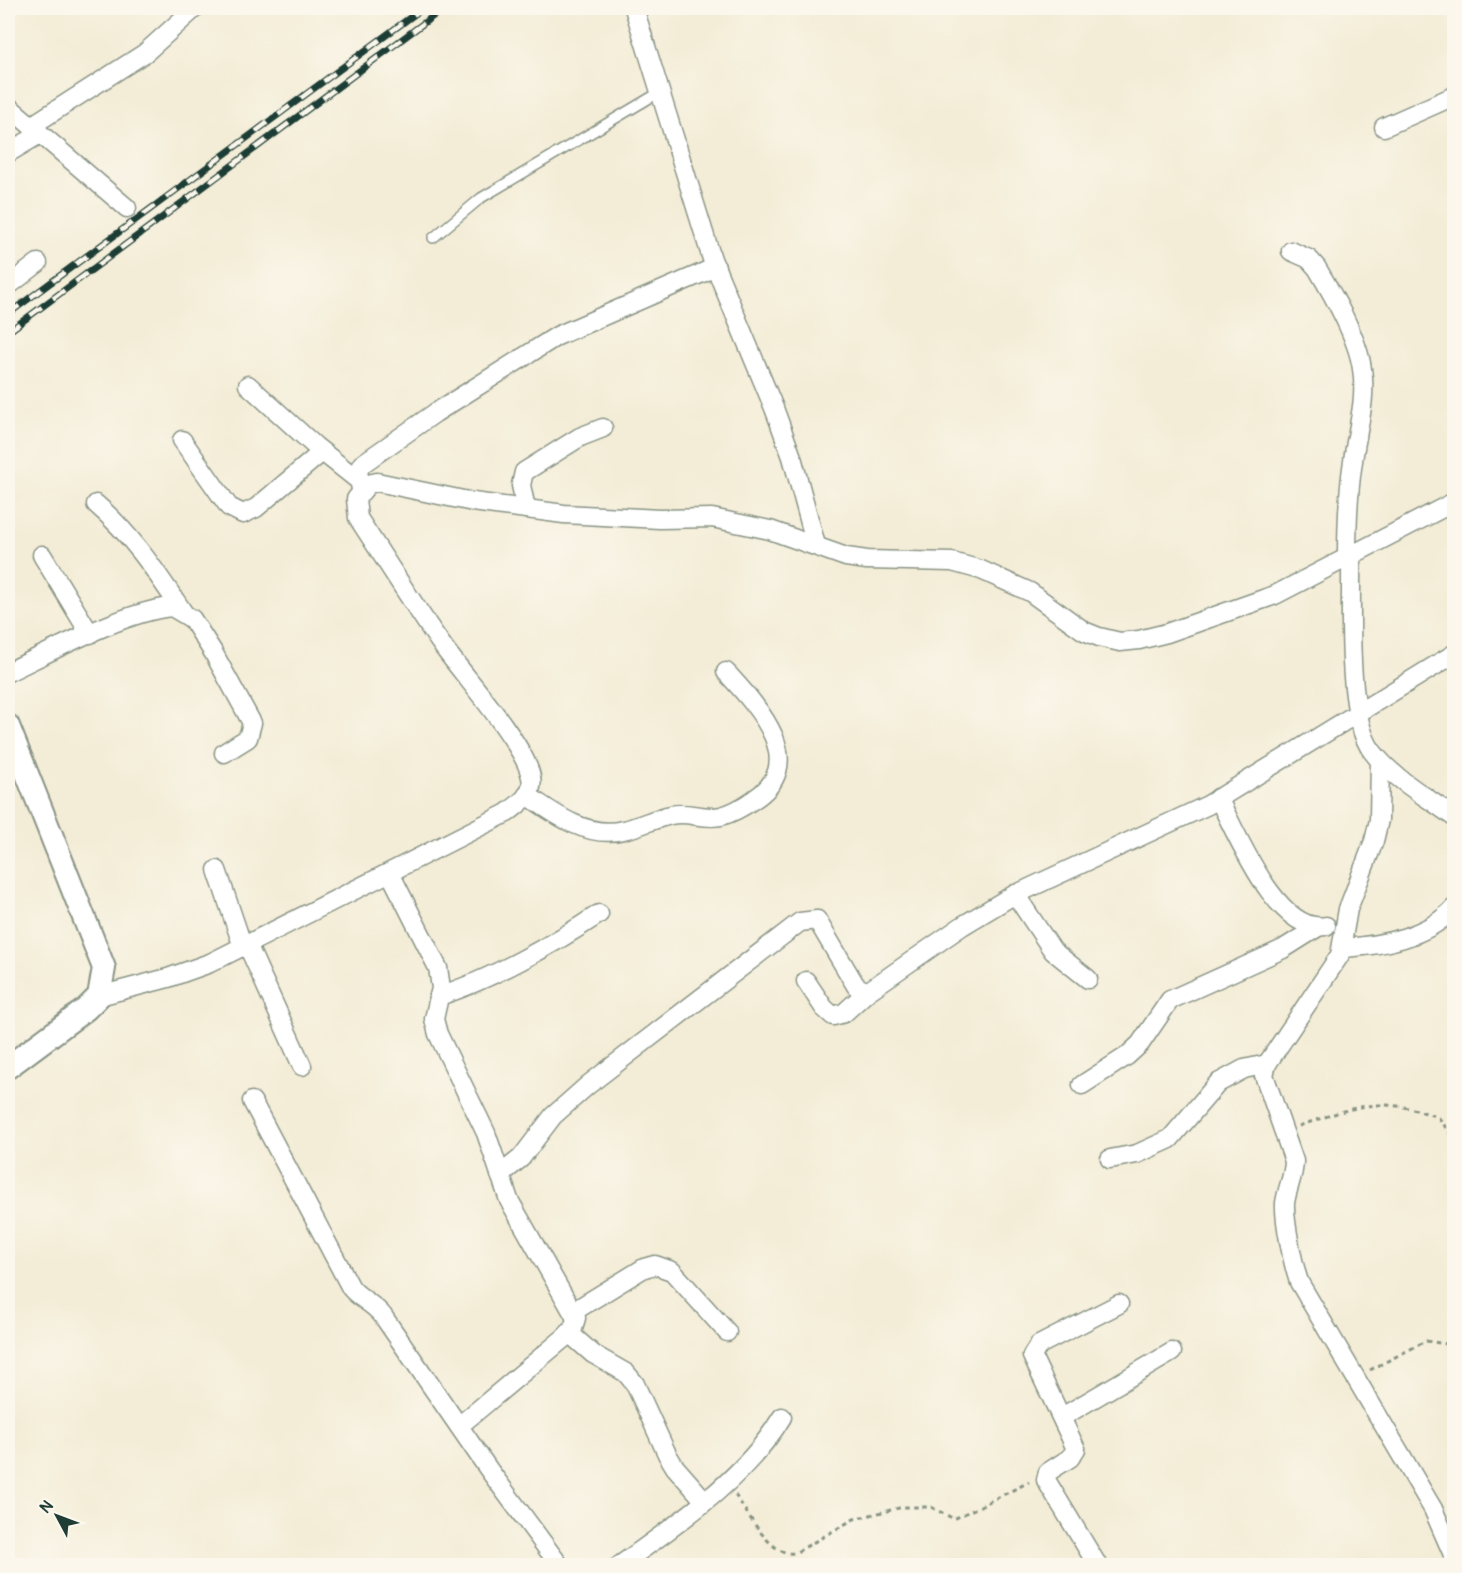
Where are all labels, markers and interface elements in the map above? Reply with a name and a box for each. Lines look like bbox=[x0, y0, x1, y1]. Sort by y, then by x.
north arrow bbox=[27, 1486, 87, 1546]
text: N bbox=[35, 1496, 58, 1517]

